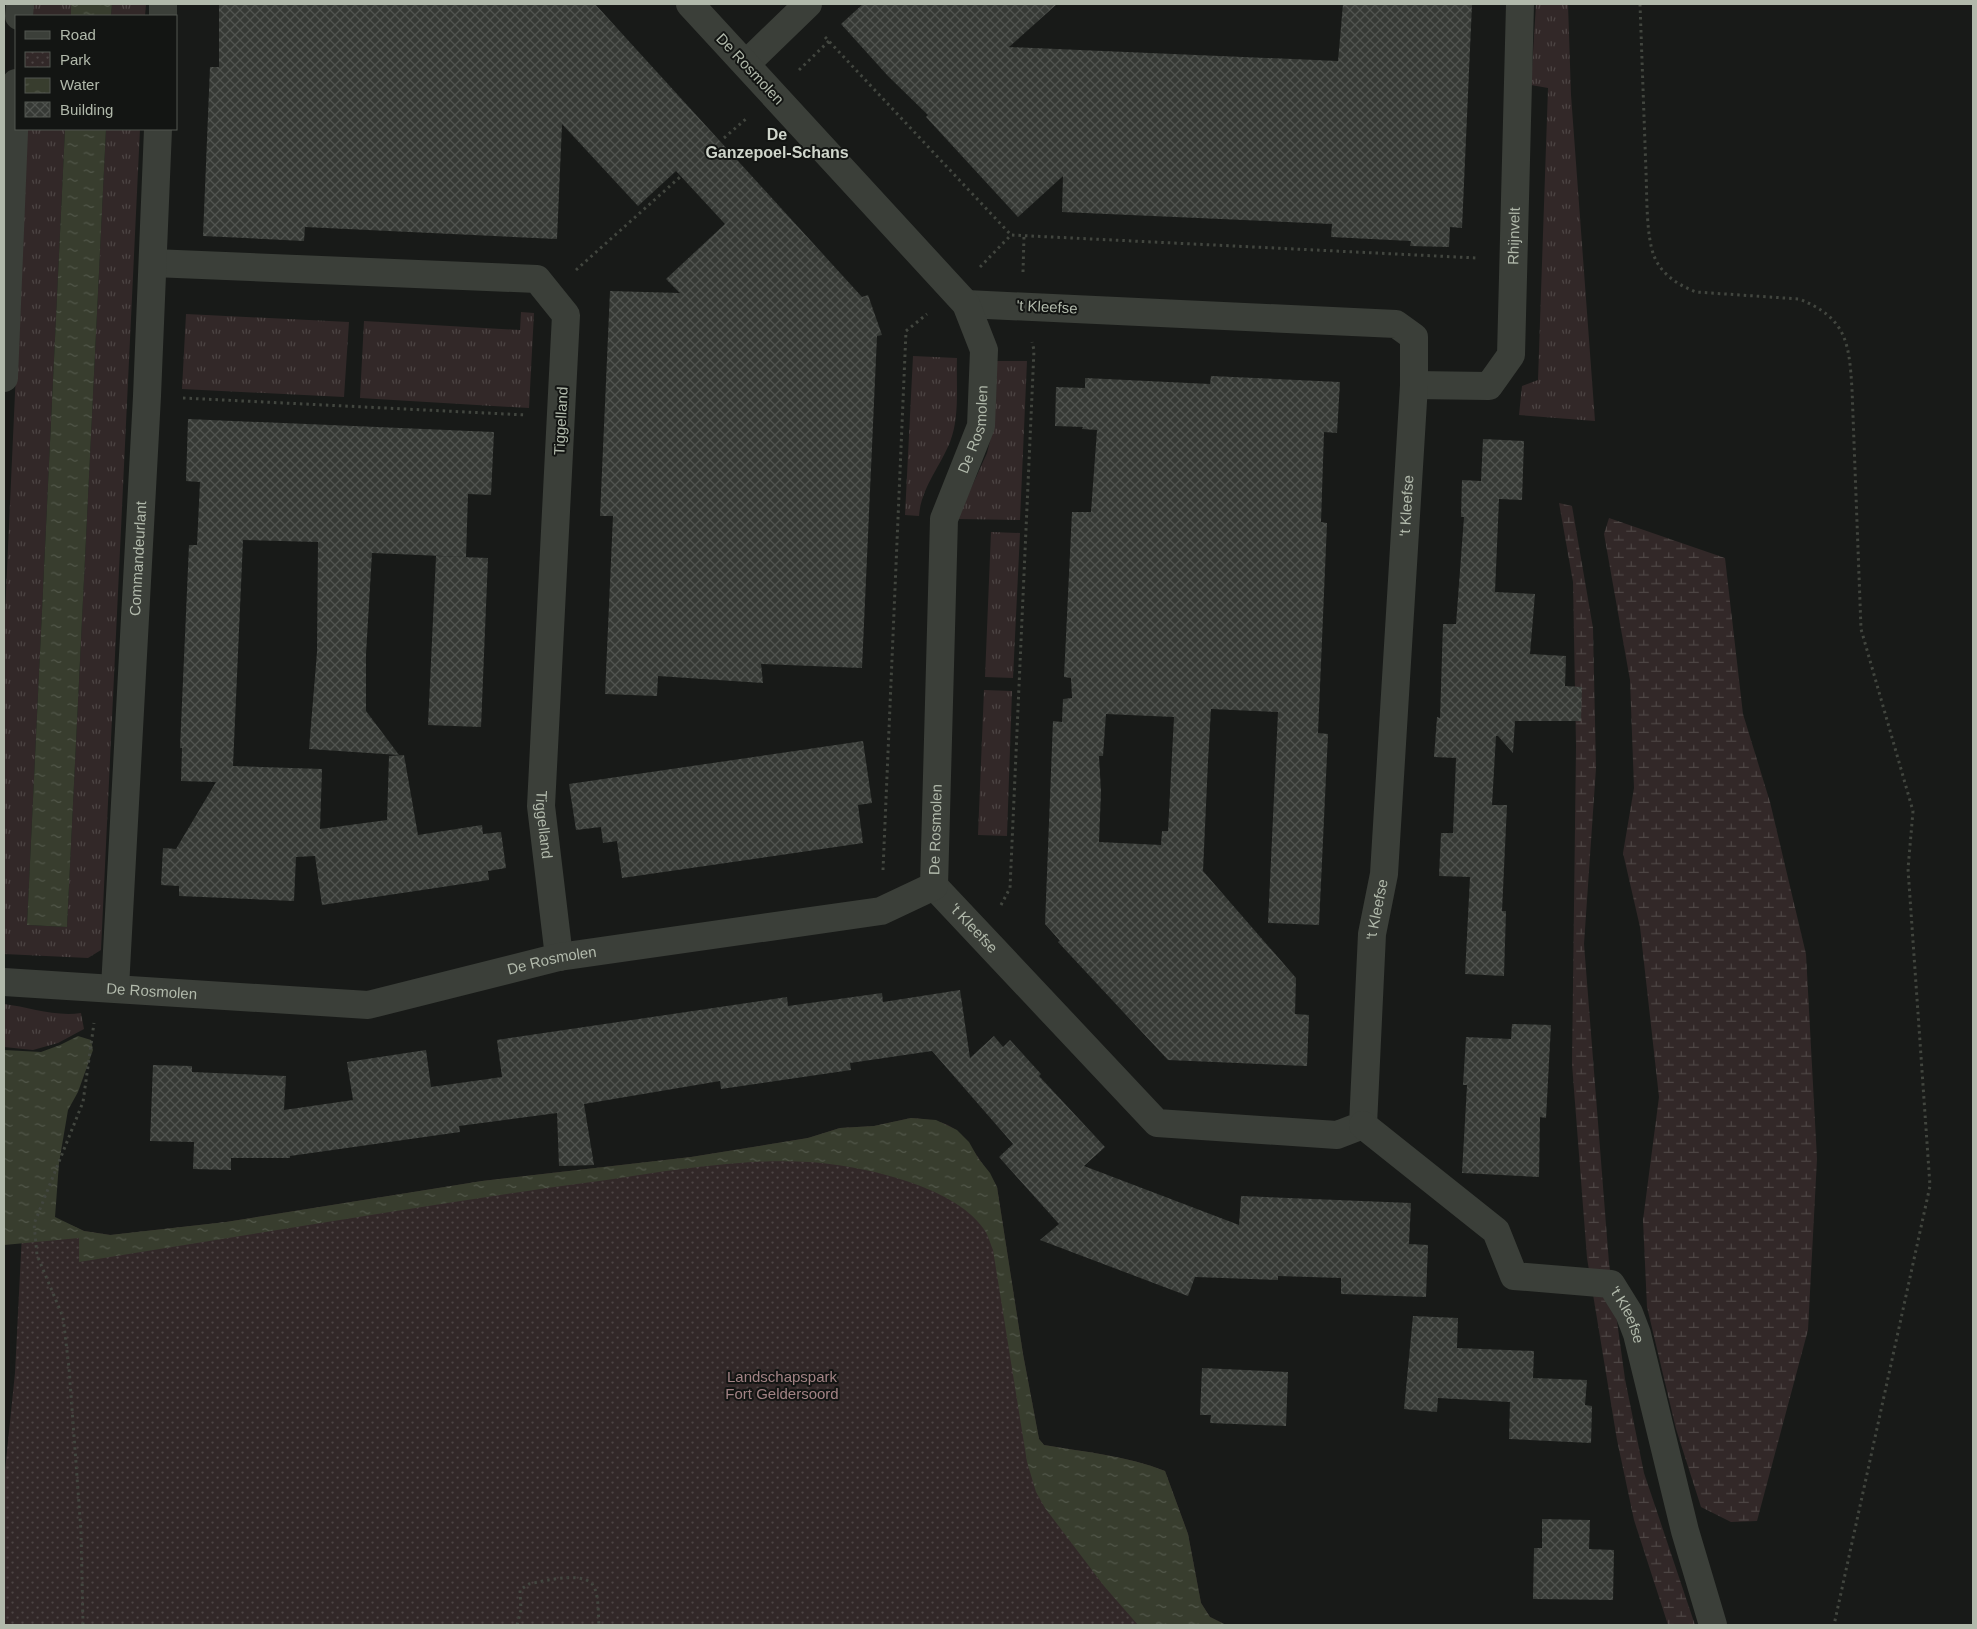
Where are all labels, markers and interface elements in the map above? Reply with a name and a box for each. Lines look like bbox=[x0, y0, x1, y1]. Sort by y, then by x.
legend bbox=[15, 15, 178, 130]
text: Road bbox=[60, 26, 96, 43]
street label: De Rosmolen bbox=[713, 30, 788, 108]
text: Park bbox=[60, 51, 91, 68]
text: Water bbox=[60, 76, 99, 93]
text: Building bbox=[60, 101, 113, 118]
district label: De Ganzepoel-Schans bbox=[705, 126, 849, 161]
street label: Rhijnvelt bbox=[1504, 206, 1523, 265]
street label: 't Kleefse bbox=[1016, 296, 1078, 317]
street label: De Rosmolen bbox=[954, 385, 991, 476]
street label: Tiggelland bbox=[550, 386, 571, 456]
street label: 't Kleefse bbox=[1396, 475, 1416, 537]
street label: Commandeurlant bbox=[126, 500, 149, 617]
street label: De Rosmolen bbox=[925, 784, 945, 875]
street label: Tiggelland bbox=[533, 790, 556, 860]
street label: 't Kleefse bbox=[1363, 878, 1391, 940]
street label: 't Kleefse bbox=[947, 900, 1001, 956]
street label: De Rosmolen bbox=[505, 943, 598, 978]
street label: De Rosmolen bbox=[106, 979, 198, 1002]
street label: 't Kleefse bbox=[1607, 1283, 1648, 1345]
park label: Landschapspark Fort Geldersoord bbox=[725, 1368, 839, 1402]

